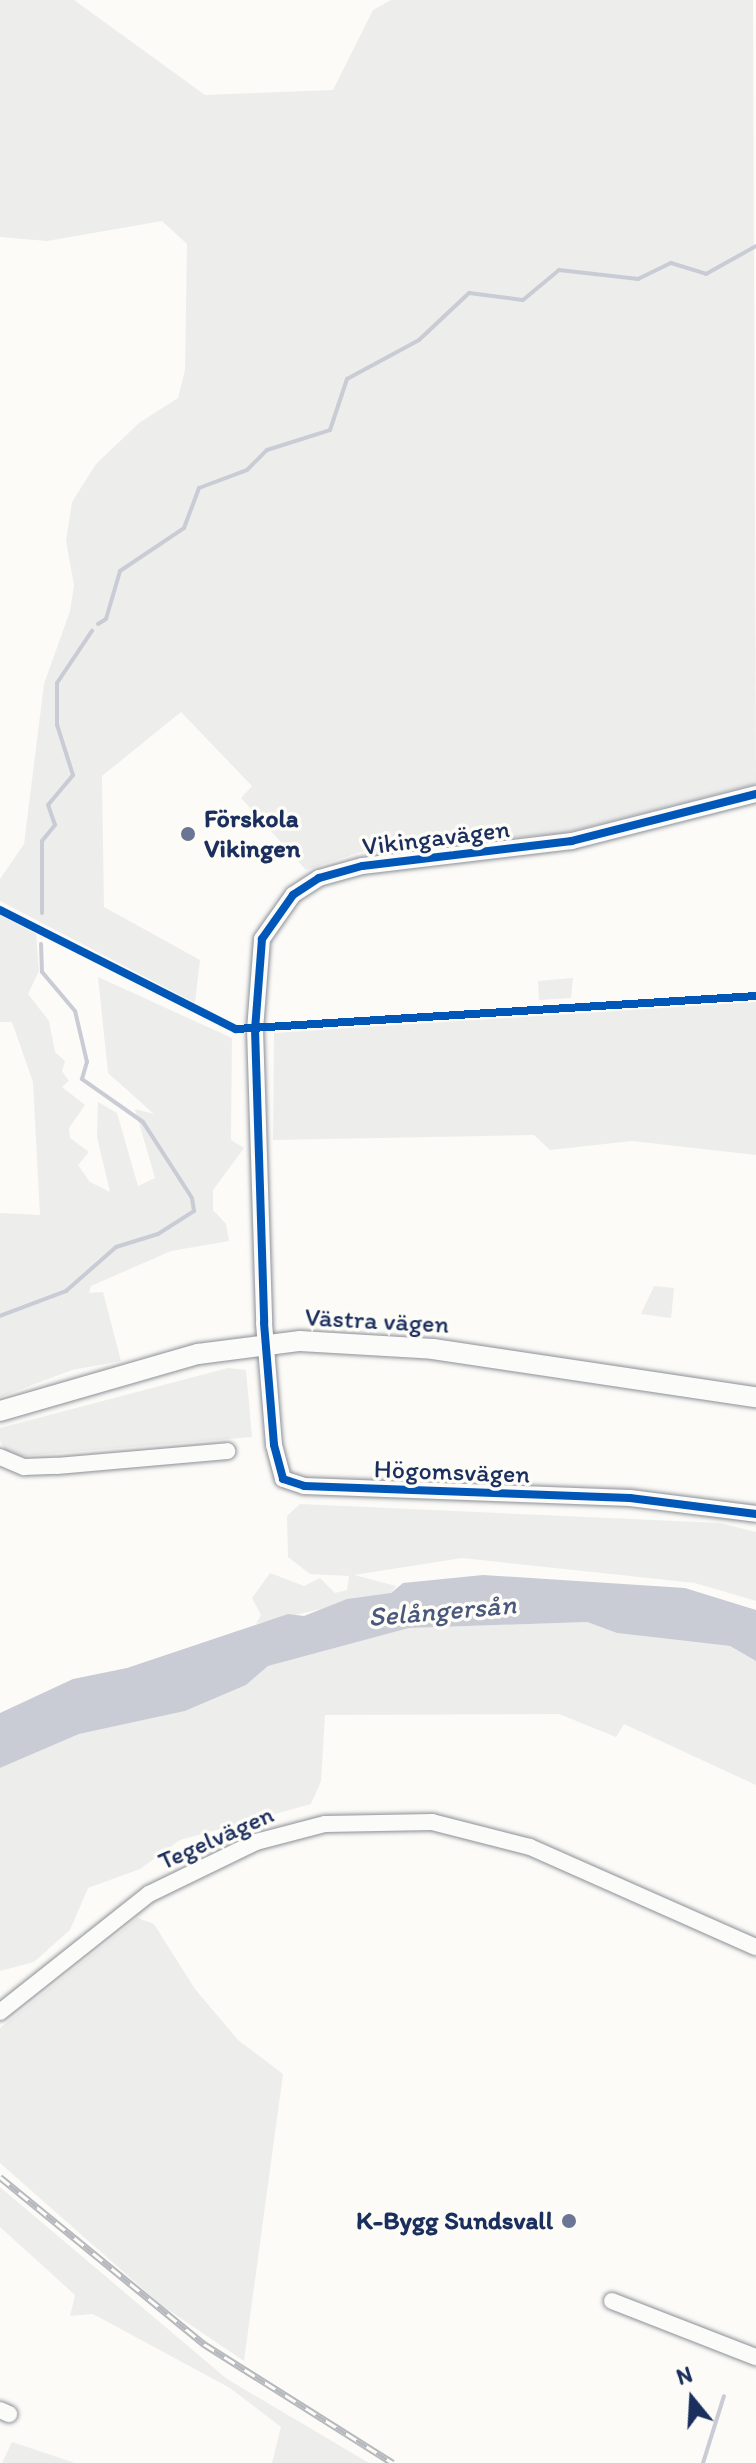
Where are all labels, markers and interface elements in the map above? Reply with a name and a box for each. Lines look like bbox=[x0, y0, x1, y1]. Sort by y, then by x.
place label: Förskola Vikingen bbox=[204, 803, 300, 864]
street label: Vikingavägen bbox=[360, 813, 512, 863]
marker: Förskola Vikingen bbox=[179, 825, 197, 843]
street label: Västra vägen bbox=[304, 1302, 450, 1340]
street label: Högomsvägen bbox=[373, 1454, 531, 1490]
water label: Selångersån bbox=[367, 1587, 517, 1633]
street label: Tegelvägen bbox=[154, 1799, 278, 1877]
place label: K-Bygg Sundsvall bbox=[356, 2205, 553, 2237]
marker: K-Bygg Sundsvall bbox=[560, 2212, 578, 2230]
north arrow bbox=[652, 2359, 732, 2439]
text: N bbox=[673, 2361, 696, 2391]

